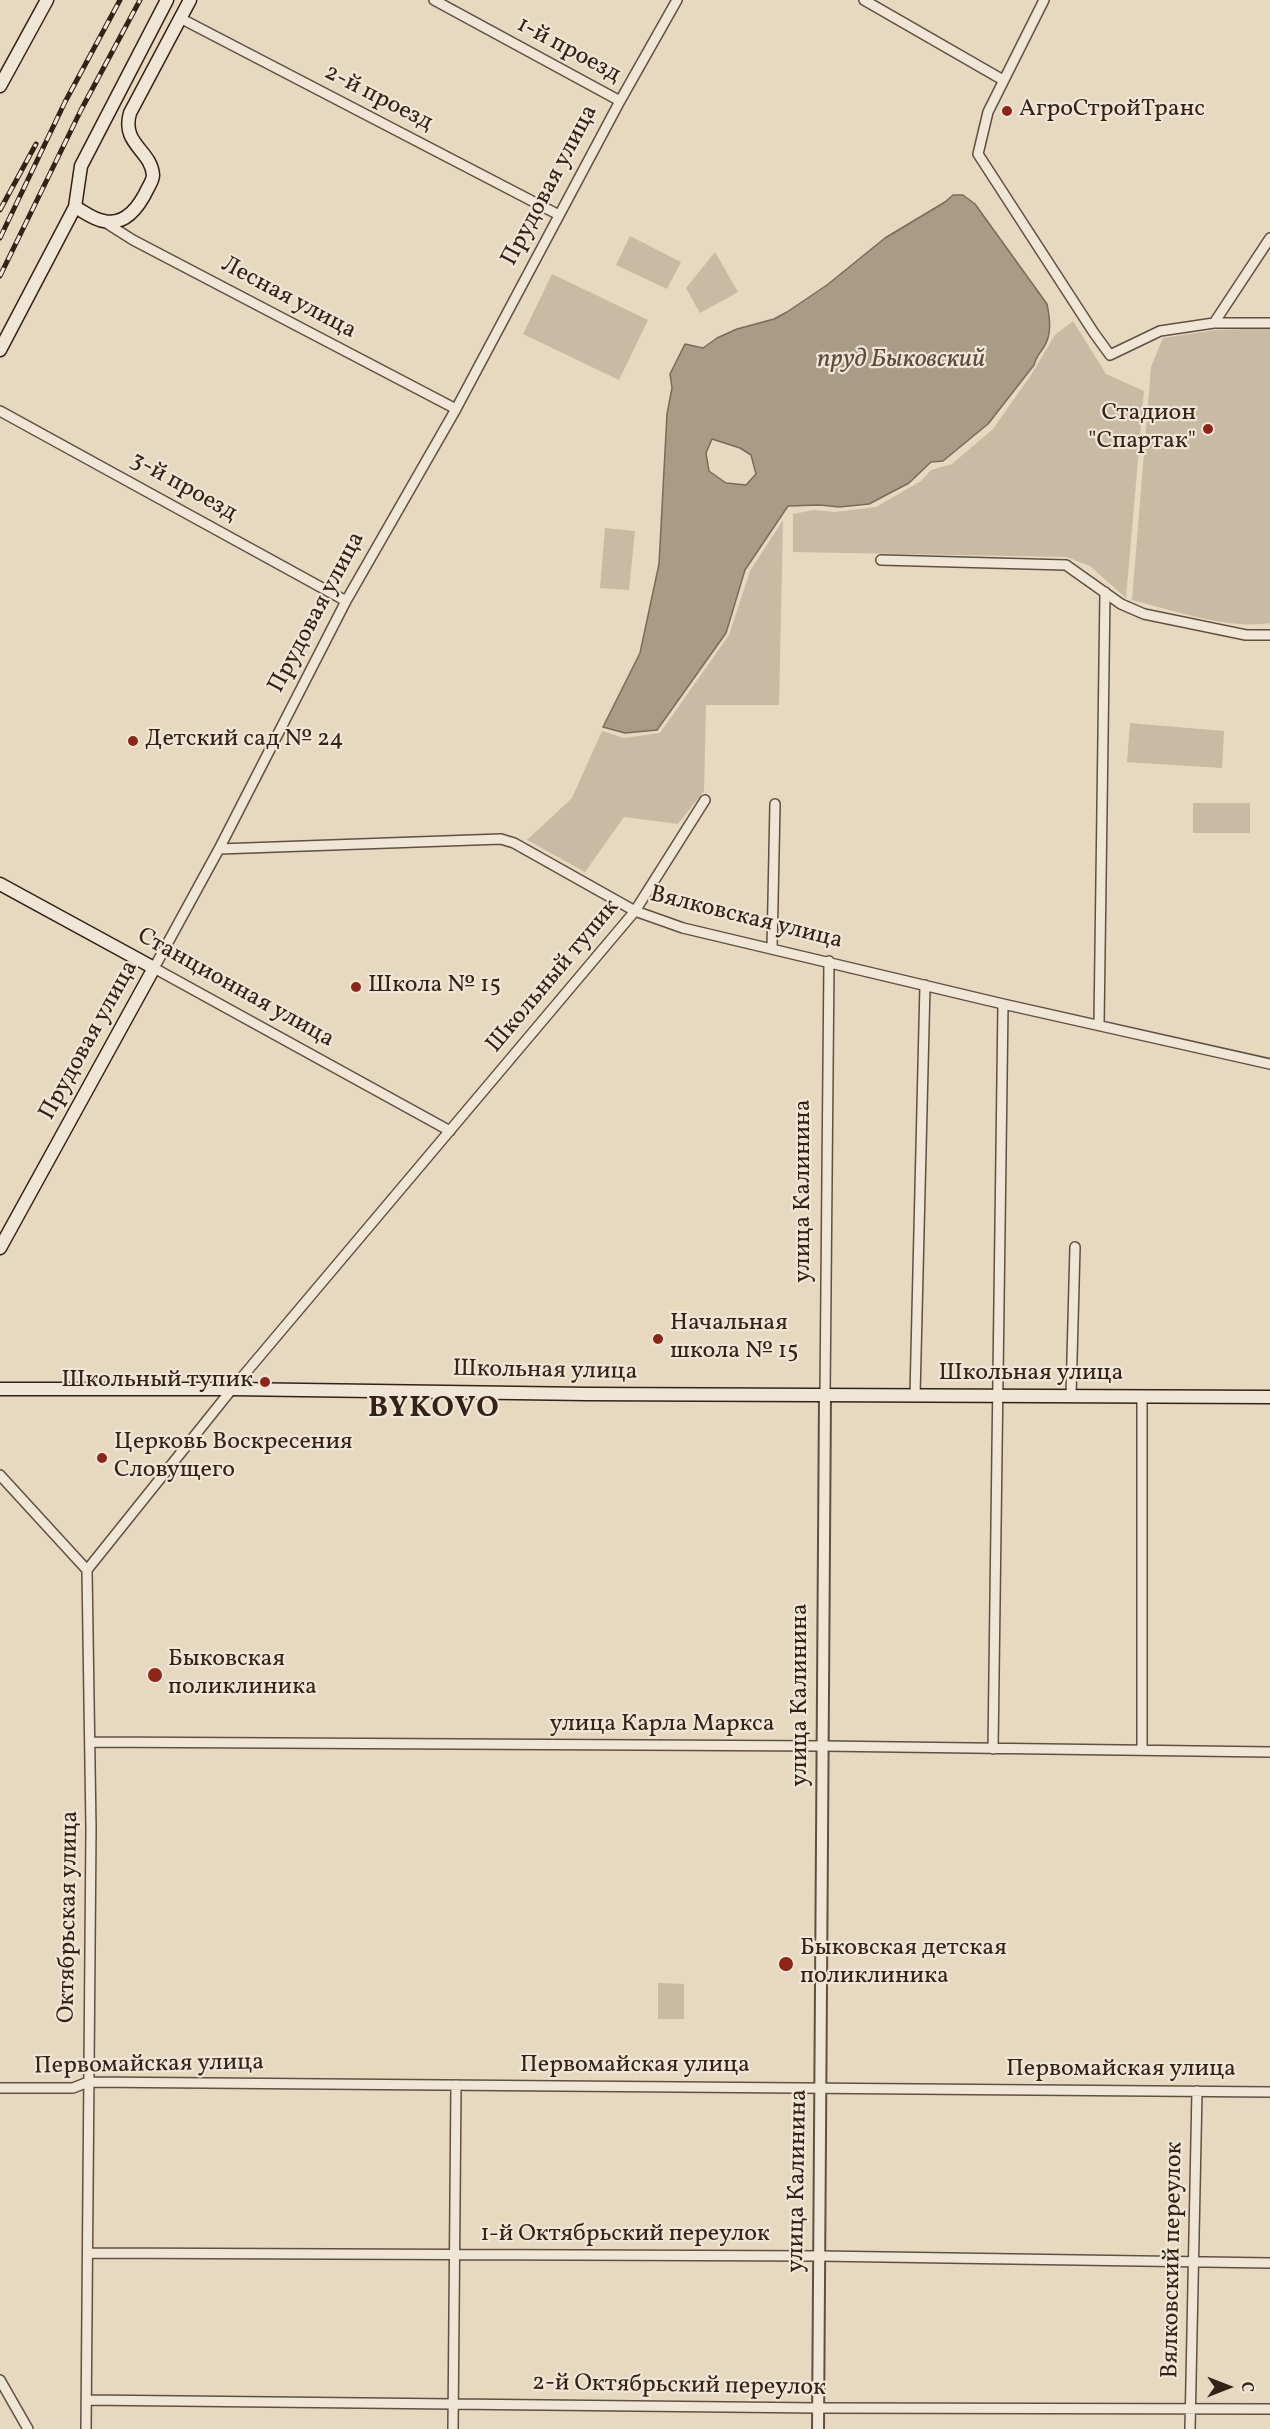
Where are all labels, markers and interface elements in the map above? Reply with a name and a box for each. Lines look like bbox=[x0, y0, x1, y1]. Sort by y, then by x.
street label: 1-й проезд bbox=[511, 12, 625, 90]
street label: 2-й проезд bbox=[319, 59, 437, 139]
place label: АгроСтройТранс bbox=[1019, 97, 1205, 125]
street label: Прудовая улица bbox=[496, 101, 606, 271]
marker: АгроСтройТранс bbox=[1000, 104, 1014, 118]
street label: Лесная улица bbox=[215, 251, 361, 347]
water label: пруд Быковский bbox=[817, 345, 985, 377]
place label: Стадион "Спартак" bbox=[1088, 401, 1196, 457]
marker: Стадион "Спартак" bbox=[1201, 422, 1215, 436]
street label: 3-й проезд bbox=[125, 447, 241, 529]
street label: Прудовая улица bbox=[263, 528, 373, 698]
place label: Детский сад № 24 bbox=[145, 727, 344, 755]
marker: Детский сад № 24 bbox=[126, 734, 140, 748]
street label: Вялковская улица bbox=[647, 881, 845, 957]
street label: Школьный тупик bbox=[481, 894, 627, 1060]
street label: Станционная улица bbox=[131, 923, 339, 1055]
street label: Прудовая улица bbox=[34, 956, 146, 1126]
place label: Школа № 15 bbox=[368, 973, 501, 1001]
marker: Школа № 15 bbox=[349, 980, 363, 994]
street label: улица Калинина bbox=[791, 1099, 819, 1283]
place label: Начальная школа № 15 bbox=[670, 1311, 799, 1367]
marker: Начальная школа № 15 bbox=[651, 1332, 665, 1346]
street label: Школьная улица bbox=[452, 1356, 638, 1388]
street label: Школьная улица bbox=[939, 1361, 1123, 1389]
place label: Школьный тупик bbox=[61, 1368, 253, 1396]
marker: Школьный тупик bbox=[258, 1375, 272, 1389]
district label: BYKOVO bbox=[368, 1392, 500, 1428]
place label: Церковь Воскресения Словущего bbox=[114, 1430, 353, 1486]
marker: Церковь Воскресения Словущего bbox=[95, 1451, 109, 1465]
street label: улица Калинина bbox=[788, 1603, 816, 1787]
place label: Быковская поликлиника bbox=[168, 1647, 317, 1703]
marker: Быковская поликлиника bbox=[146, 1666, 164, 1684]
street label: улица Карла Маркса bbox=[549, 1712, 775, 1740]
street label: Октябрьская улица bbox=[54, 1810, 86, 2024]
place label: Быковская детская поликлиника bbox=[800, 1936, 1007, 1992]
marker: Быковская детская поликлиника bbox=[777, 1955, 795, 1973]
street label: Первомайская улица bbox=[34, 2050, 264, 2082]
street label: Первомайская улица bbox=[520, 2053, 750, 2081]
street label: Первомайская улица bbox=[1006, 2057, 1236, 2085]
street label: улица Калинина bbox=[783, 2089, 815, 2273]
street label: Вялковский переулок bbox=[1158, 2141, 1190, 2379]
street label: 1-й Октябрьский переулок bbox=[480, 2222, 770, 2250]
north arrow bbox=[1198, 2357, 1258, 2417]
street label: 2-й Октябрьский переулок bbox=[532, 2370, 826, 2404]
text: С bbox=[1235, 2382, 1257, 2392]

